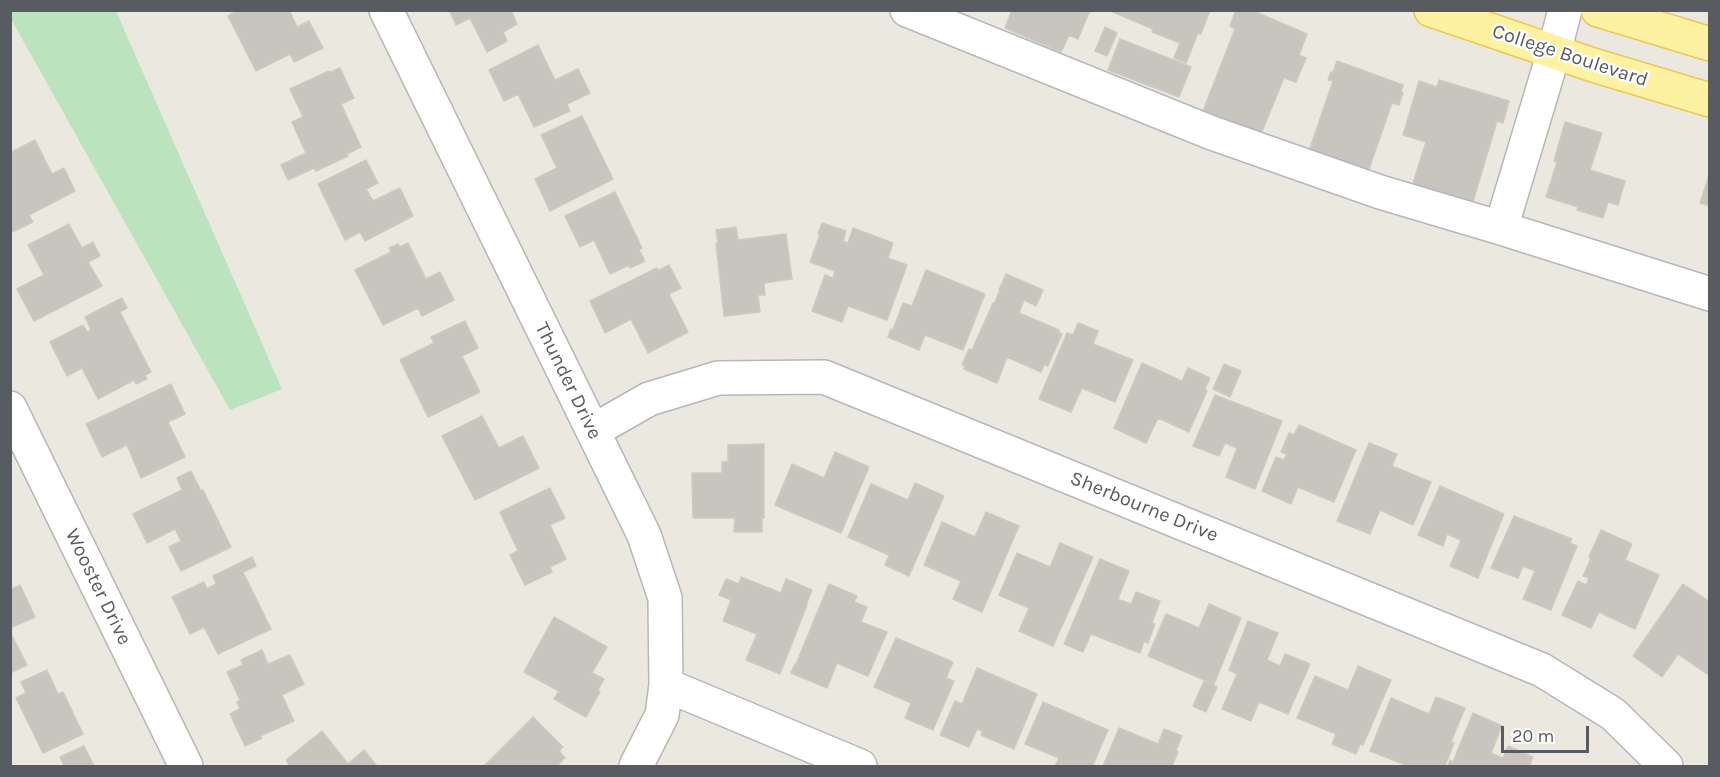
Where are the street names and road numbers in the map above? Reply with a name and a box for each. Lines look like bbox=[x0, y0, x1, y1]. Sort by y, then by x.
street label: College Boulevard bbox=[1489, 19, 1651, 93]
street label: Thunder Drive bbox=[529, 319, 607, 443]
street label: Sherbourne Drive bbox=[1066, 466, 1222, 548]
street label: Wooster Drive bbox=[60, 525, 136, 649]

